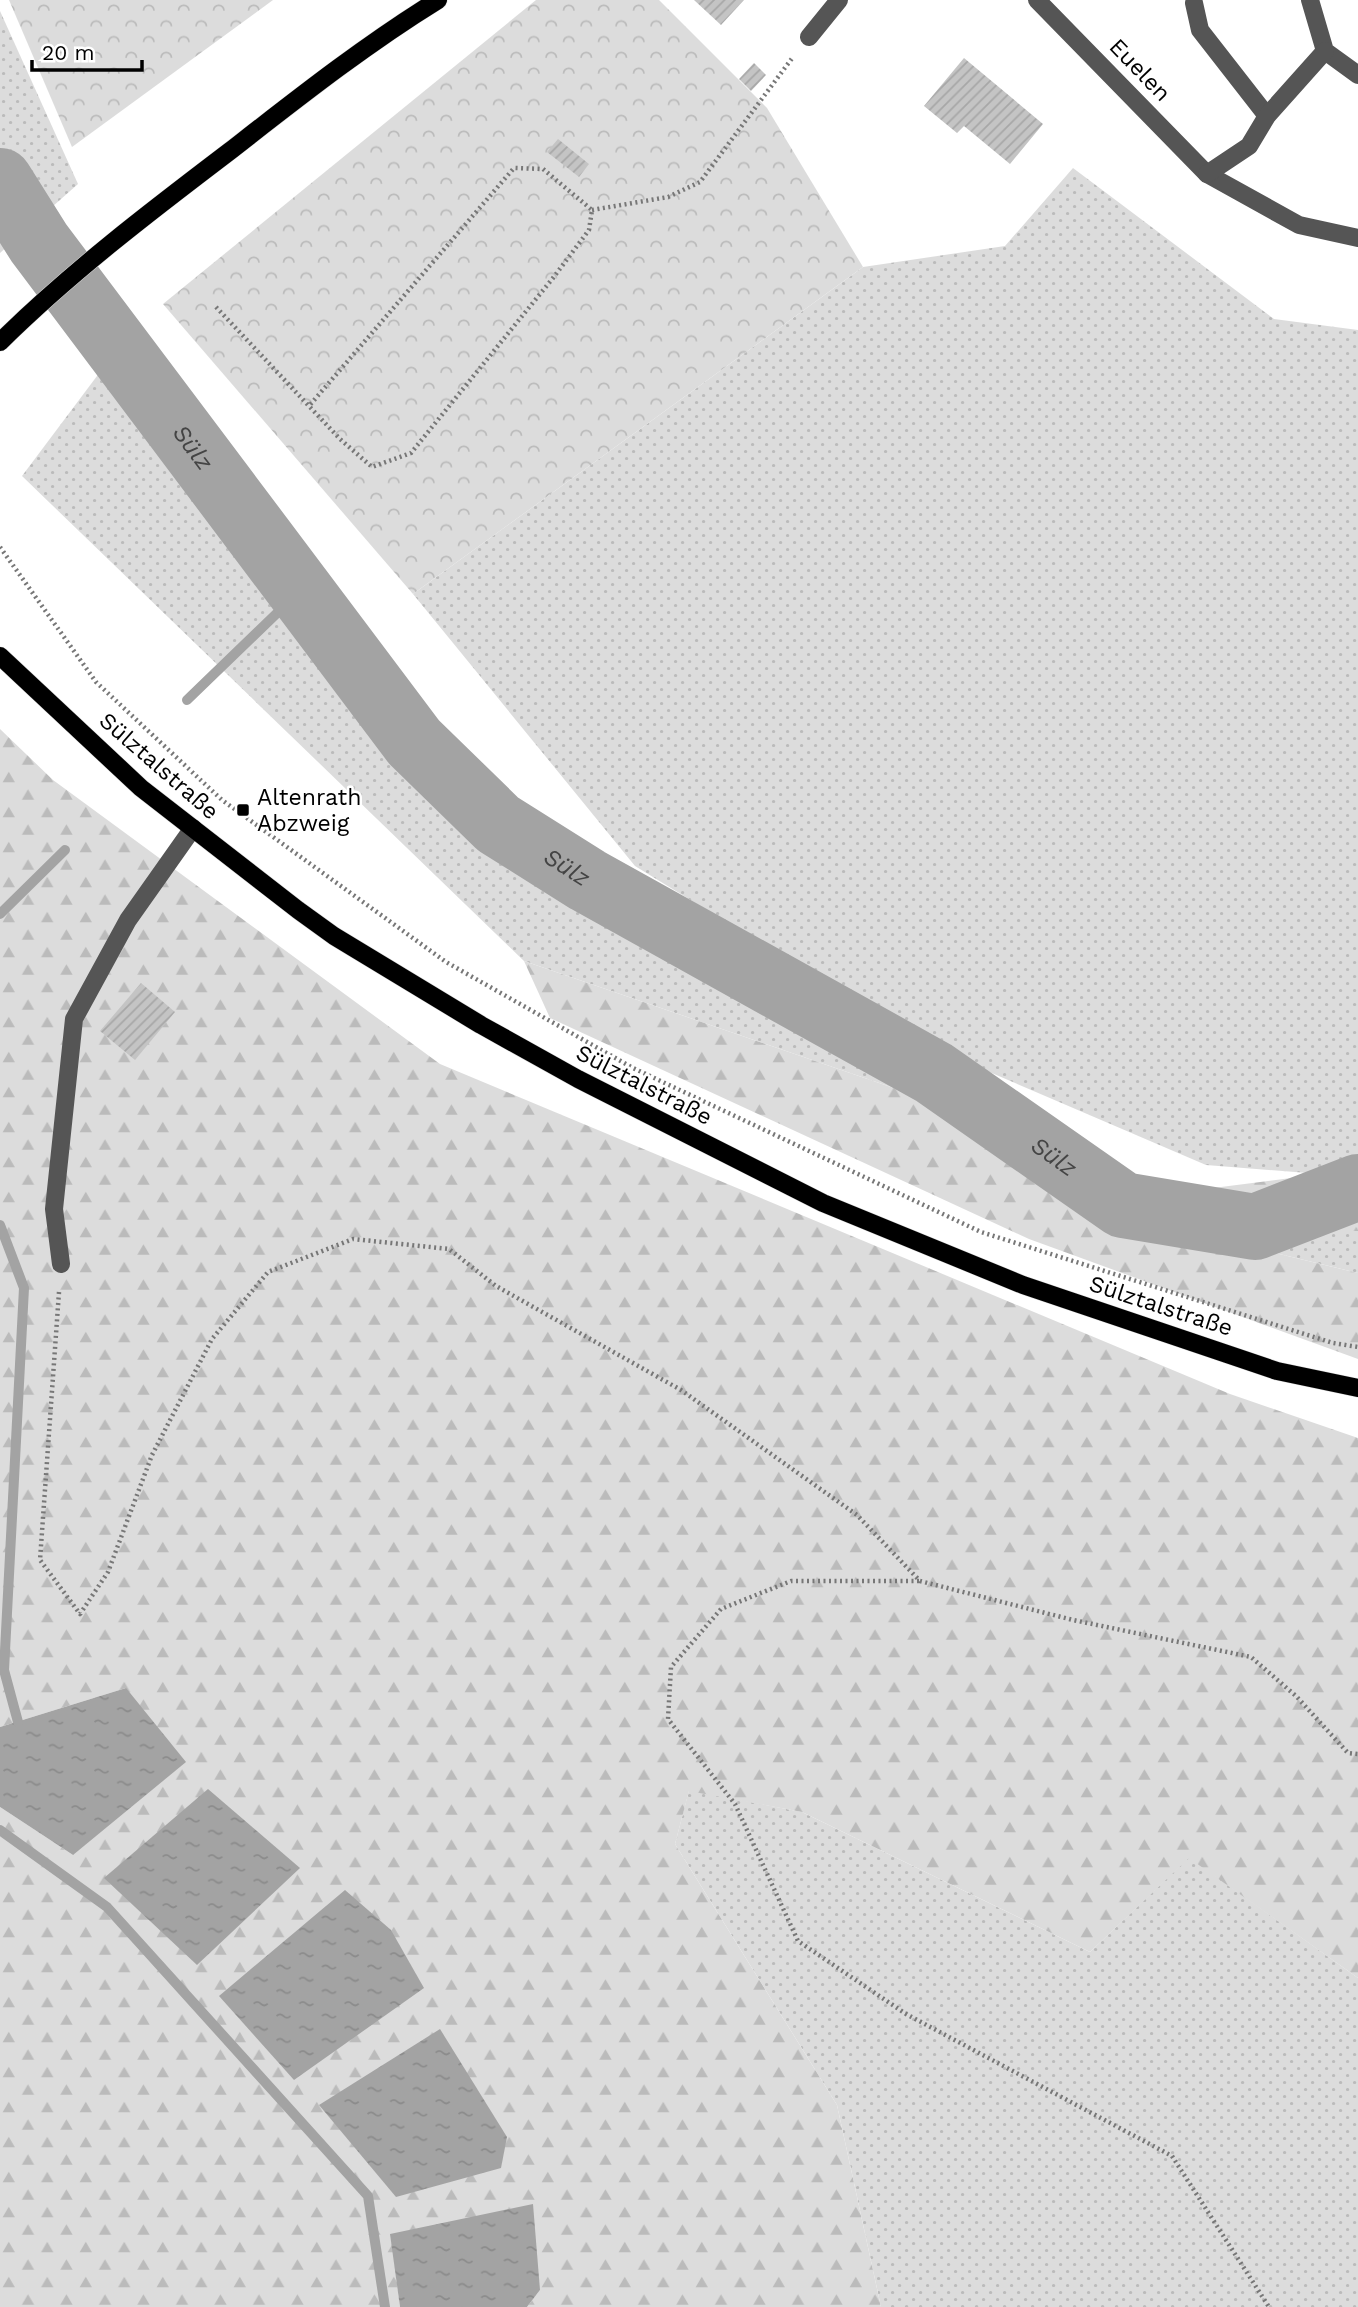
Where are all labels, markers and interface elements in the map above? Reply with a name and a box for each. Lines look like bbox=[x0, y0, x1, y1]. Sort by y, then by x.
scale bar bbox=[32, 28, 142, 72]
street label: Euelen bbox=[1104, 33, 1176, 107]
text: 20 m bbox=[42, 40, 94, 65]
water label: Sülz bbox=[167, 419, 219, 476]
street label: Sülztalstraße bbox=[94, 707, 224, 825]
place label: Altenrath Abzweig bbox=[257, 784, 361, 837]
marker: Altenrath Abzweig bbox=[235, 802, 251, 818]
water label: Sülz bbox=[538, 842, 596, 893]
street label: Sülztalstraße bbox=[571, 1039, 717, 1131]
water label: Sülz bbox=[1025, 1131, 1082, 1183]
street label: Sülztalstraße bbox=[1086, 1270, 1236, 1342]

